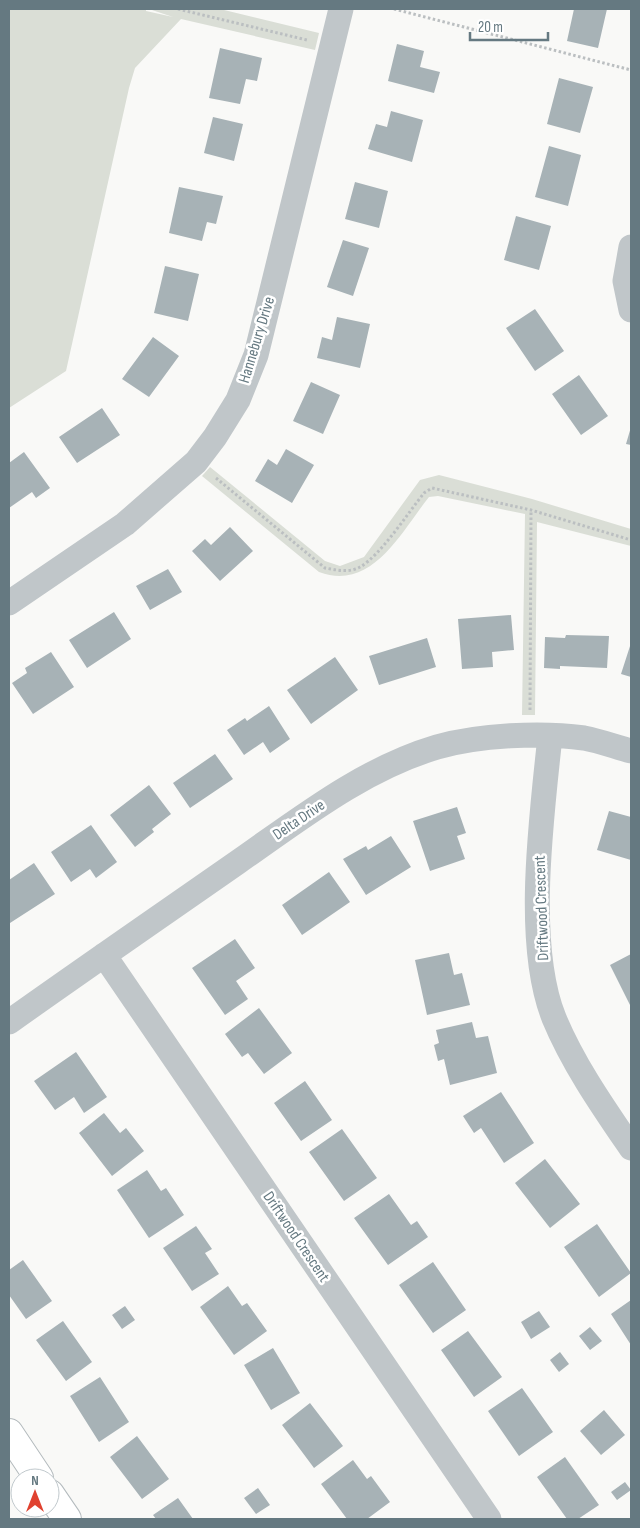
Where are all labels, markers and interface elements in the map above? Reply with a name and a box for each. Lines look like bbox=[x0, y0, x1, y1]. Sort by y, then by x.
scale bar bbox=[470, 10, 548, 42]
text: 20 m bbox=[478, 18, 503, 37]
street label: Hannebury Drive bbox=[235, 295, 279, 385]
street label: Delta Drive bbox=[269, 796, 329, 844]
street label: Driftwood Crescent bbox=[531, 855, 553, 961]
street label: Driftwood Crescent bbox=[259, 1188, 333, 1286]
north arrow bbox=[10, 1468, 60, 1518]
text: N bbox=[31, 1472, 39, 1489]

